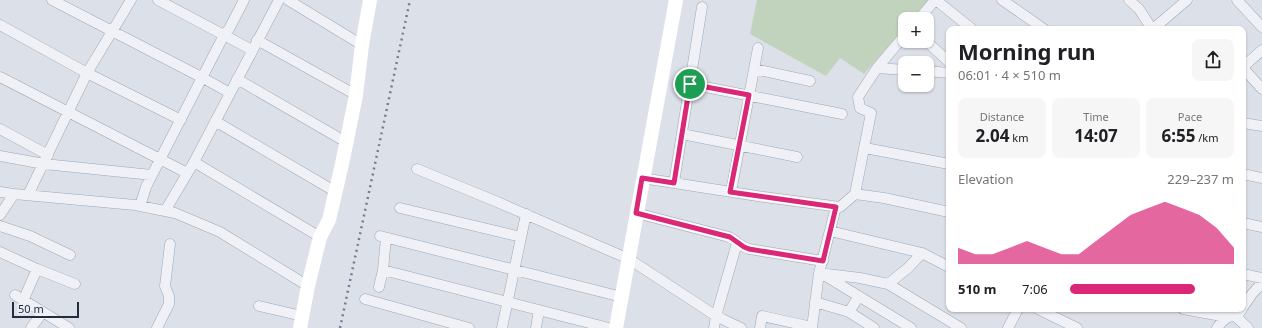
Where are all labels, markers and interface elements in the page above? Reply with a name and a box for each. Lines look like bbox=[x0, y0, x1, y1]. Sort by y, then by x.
map controls bbox=[898, 12, 934, 92]
button: + bbox=[898, 12, 934, 48]
text: Morning run bbox=[958, 36, 1096, 66]
button: share bbox=[1192, 39, 1234, 81]
button: − bbox=[898, 56, 934, 92]
text: 06:01 · 4 × 510 m bbox=[958, 66, 1061, 84]
pin bbox=[673, 67, 707, 101]
icon: arrive bbox=[679, 73, 701, 95]
text: Distance bbox=[980, 109, 1024, 124]
text: Time bbox=[1083, 109, 1109, 124]
text: Pace bbox=[1178, 109, 1202, 124]
text: 2.04 bbox=[976, 124, 1009, 147]
text: 14:07 bbox=[1074, 124, 1118, 147]
text: 6:55 bbox=[1161, 124, 1195, 147]
text: km bbox=[1009, 130, 1028, 145]
text: /km bbox=[1195, 130, 1219, 145]
text: Elevation bbox=[958, 170, 1014, 188]
text: 229–237 m bbox=[1167, 170, 1234, 188]
text: 510 m bbox=[958, 280, 996, 298]
text: 7:06 bbox=[1022, 280, 1048, 298]
scale bar bbox=[12, 300, 79, 319]
text: 50 m bbox=[18, 301, 44, 316]

